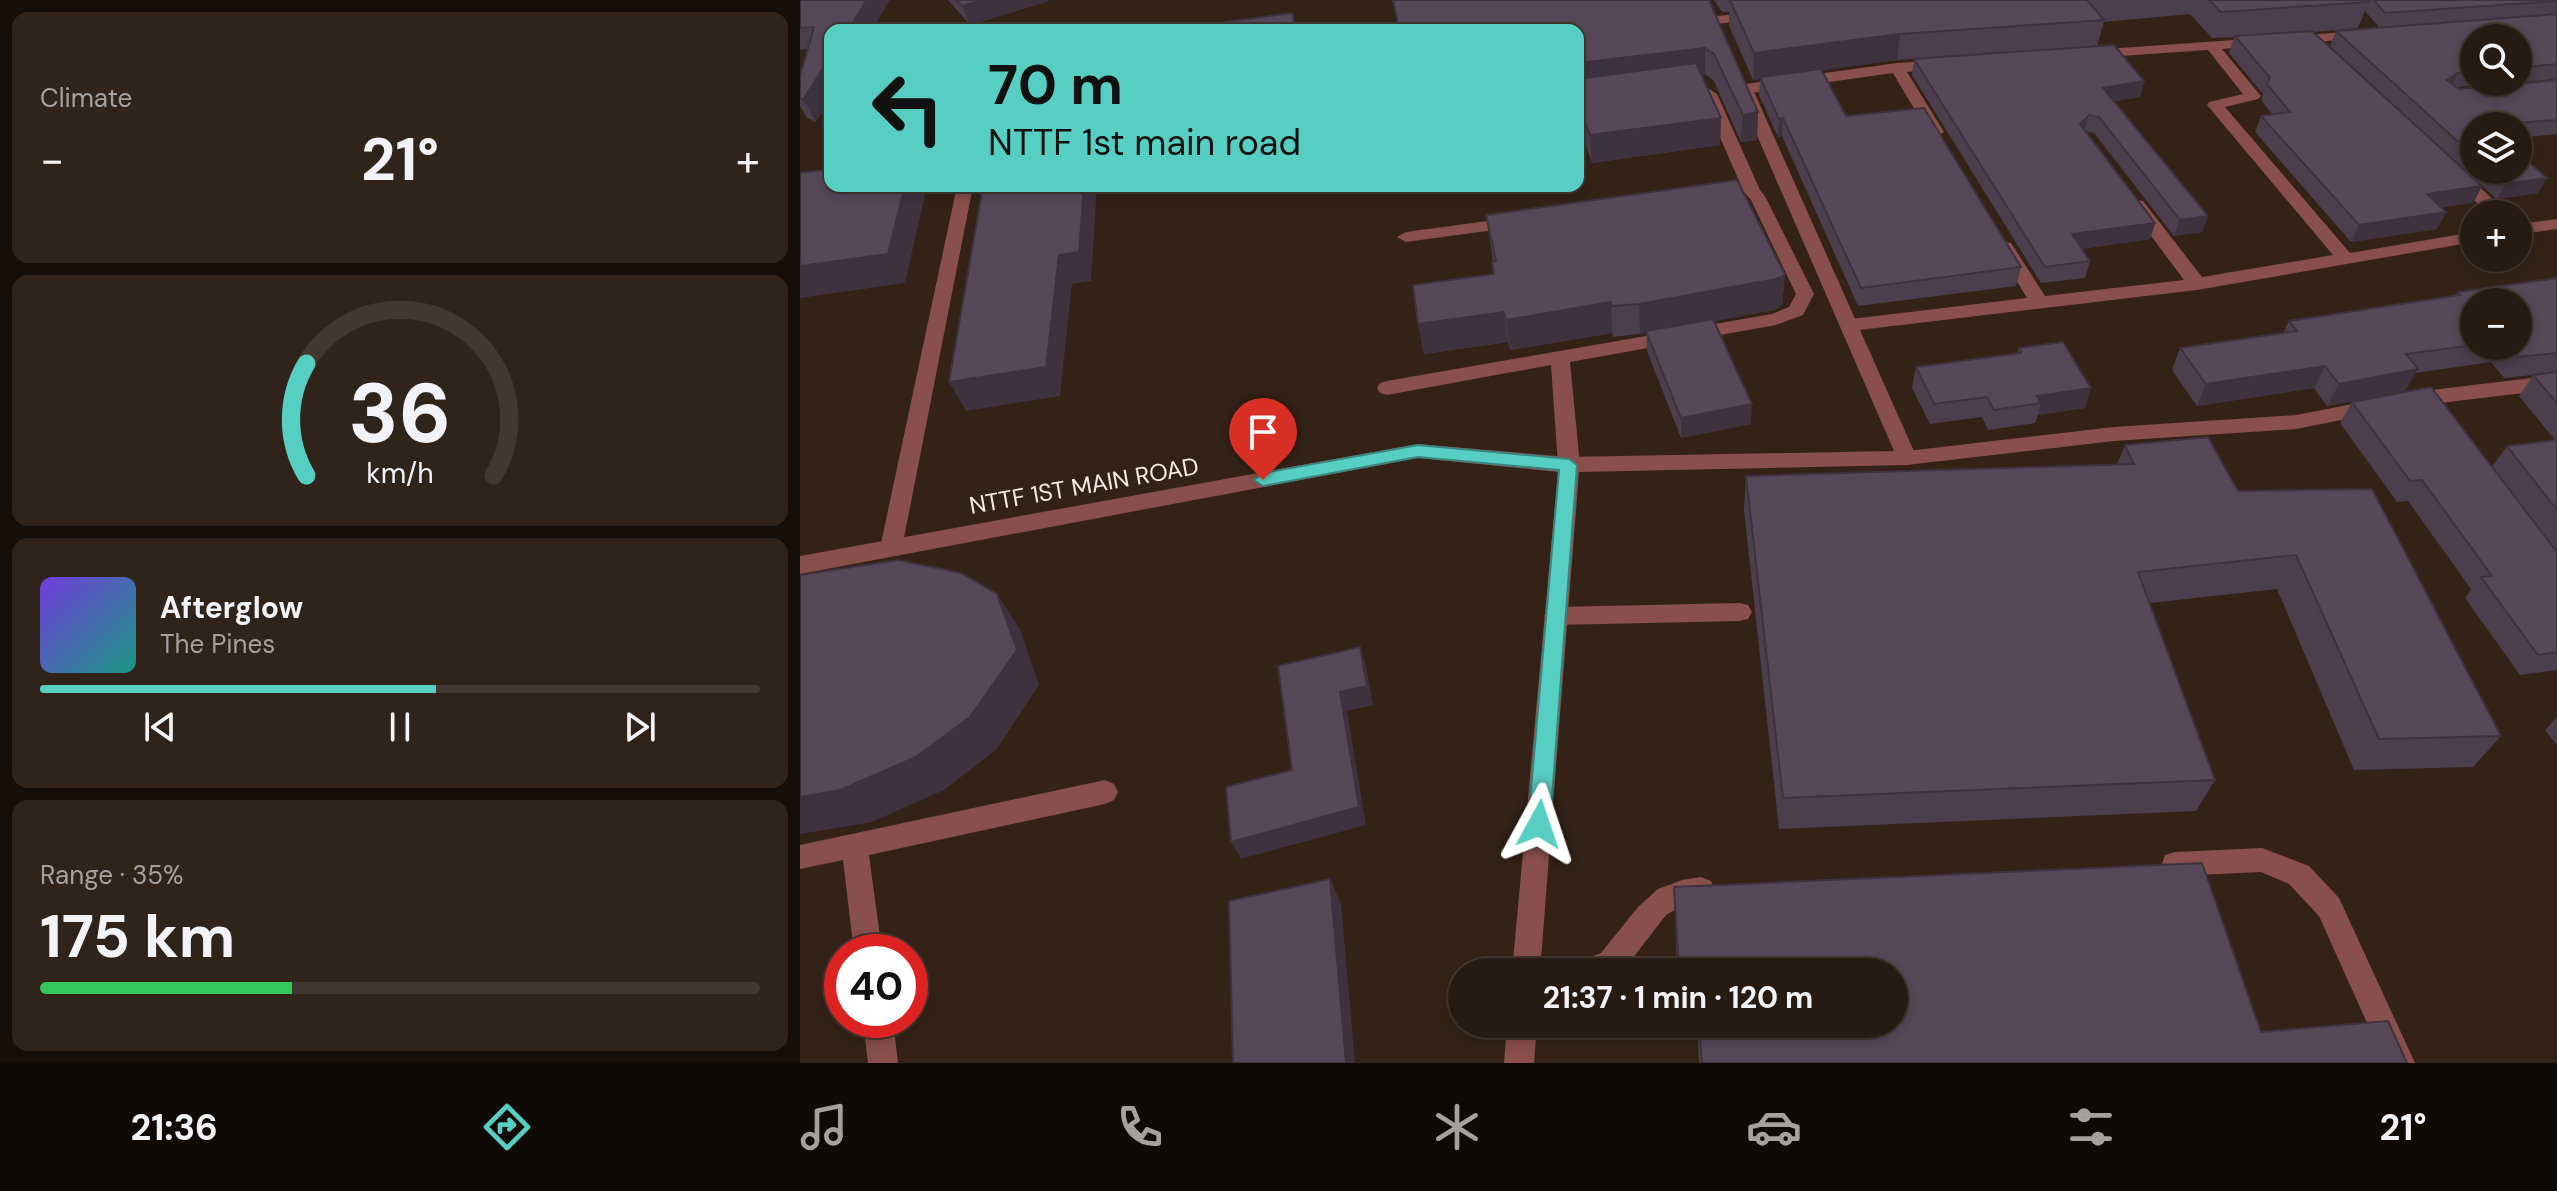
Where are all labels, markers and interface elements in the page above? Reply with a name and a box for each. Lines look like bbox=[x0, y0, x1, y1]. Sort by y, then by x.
map controls bbox=[2460, 24, 2532, 360]
button: search bbox=[2460, 24, 2532, 96]
text: 70 m bbox=[988, 48, 1123, 121]
icon: left bbox=[856, 56, 960, 160]
text: Climate bbox=[40, 81, 132, 115]
button: layers bbox=[2460, 112, 2532, 184]
text: NTTF 1st main road bbox=[988, 119, 1301, 166]
text: 21° bbox=[361, 120, 439, 199]
text: − bbox=[40, 131, 64, 189]
text: + bbox=[736, 131, 760, 189]
button: + bbox=[2460, 200, 2532, 272]
button: − bbox=[2460, 288, 2532, 360]
text: 36 bbox=[349, 359, 451, 468]
pin bbox=[1229, 398, 1297, 480]
icon: arrive bbox=[1241, 410, 1285, 454]
street label: NTTF 1ST MAIN ROAD bbox=[967, 450, 1201, 521]
text: km/h bbox=[366, 455, 434, 492]
text: Afterglow bbox=[160, 588, 303, 627]
text: The Pines bbox=[160, 627, 275, 661]
icon: previous bbox=[138, 705, 182, 749]
icon: pause bbox=[378, 705, 422, 749]
icon: next bbox=[618, 705, 662, 749]
position arrow bbox=[1497, 782, 1581, 866]
text: Range · 35% bbox=[40, 858, 184, 892]
text: 175 km bbox=[40, 897, 235, 976]
speed limit sign: 40 bbox=[824, 934, 928, 1038]
text: 21:37 · 1 min · 120 m bbox=[1543, 978, 1813, 1017]
icon: directions bbox=[479, 1099, 535, 1155]
icon: music bbox=[796, 1099, 852, 1155]
icon: phone bbox=[1112, 1099, 1168, 1155]
icon: climate bbox=[1429, 1099, 1485, 1155]
icon: car bbox=[1746, 1099, 1802, 1155]
icon: filters bbox=[2063, 1099, 2119, 1155]
text: 21:36 bbox=[130, 1104, 218, 1151]
text: 21° bbox=[2380, 1104, 2426, 1151]

